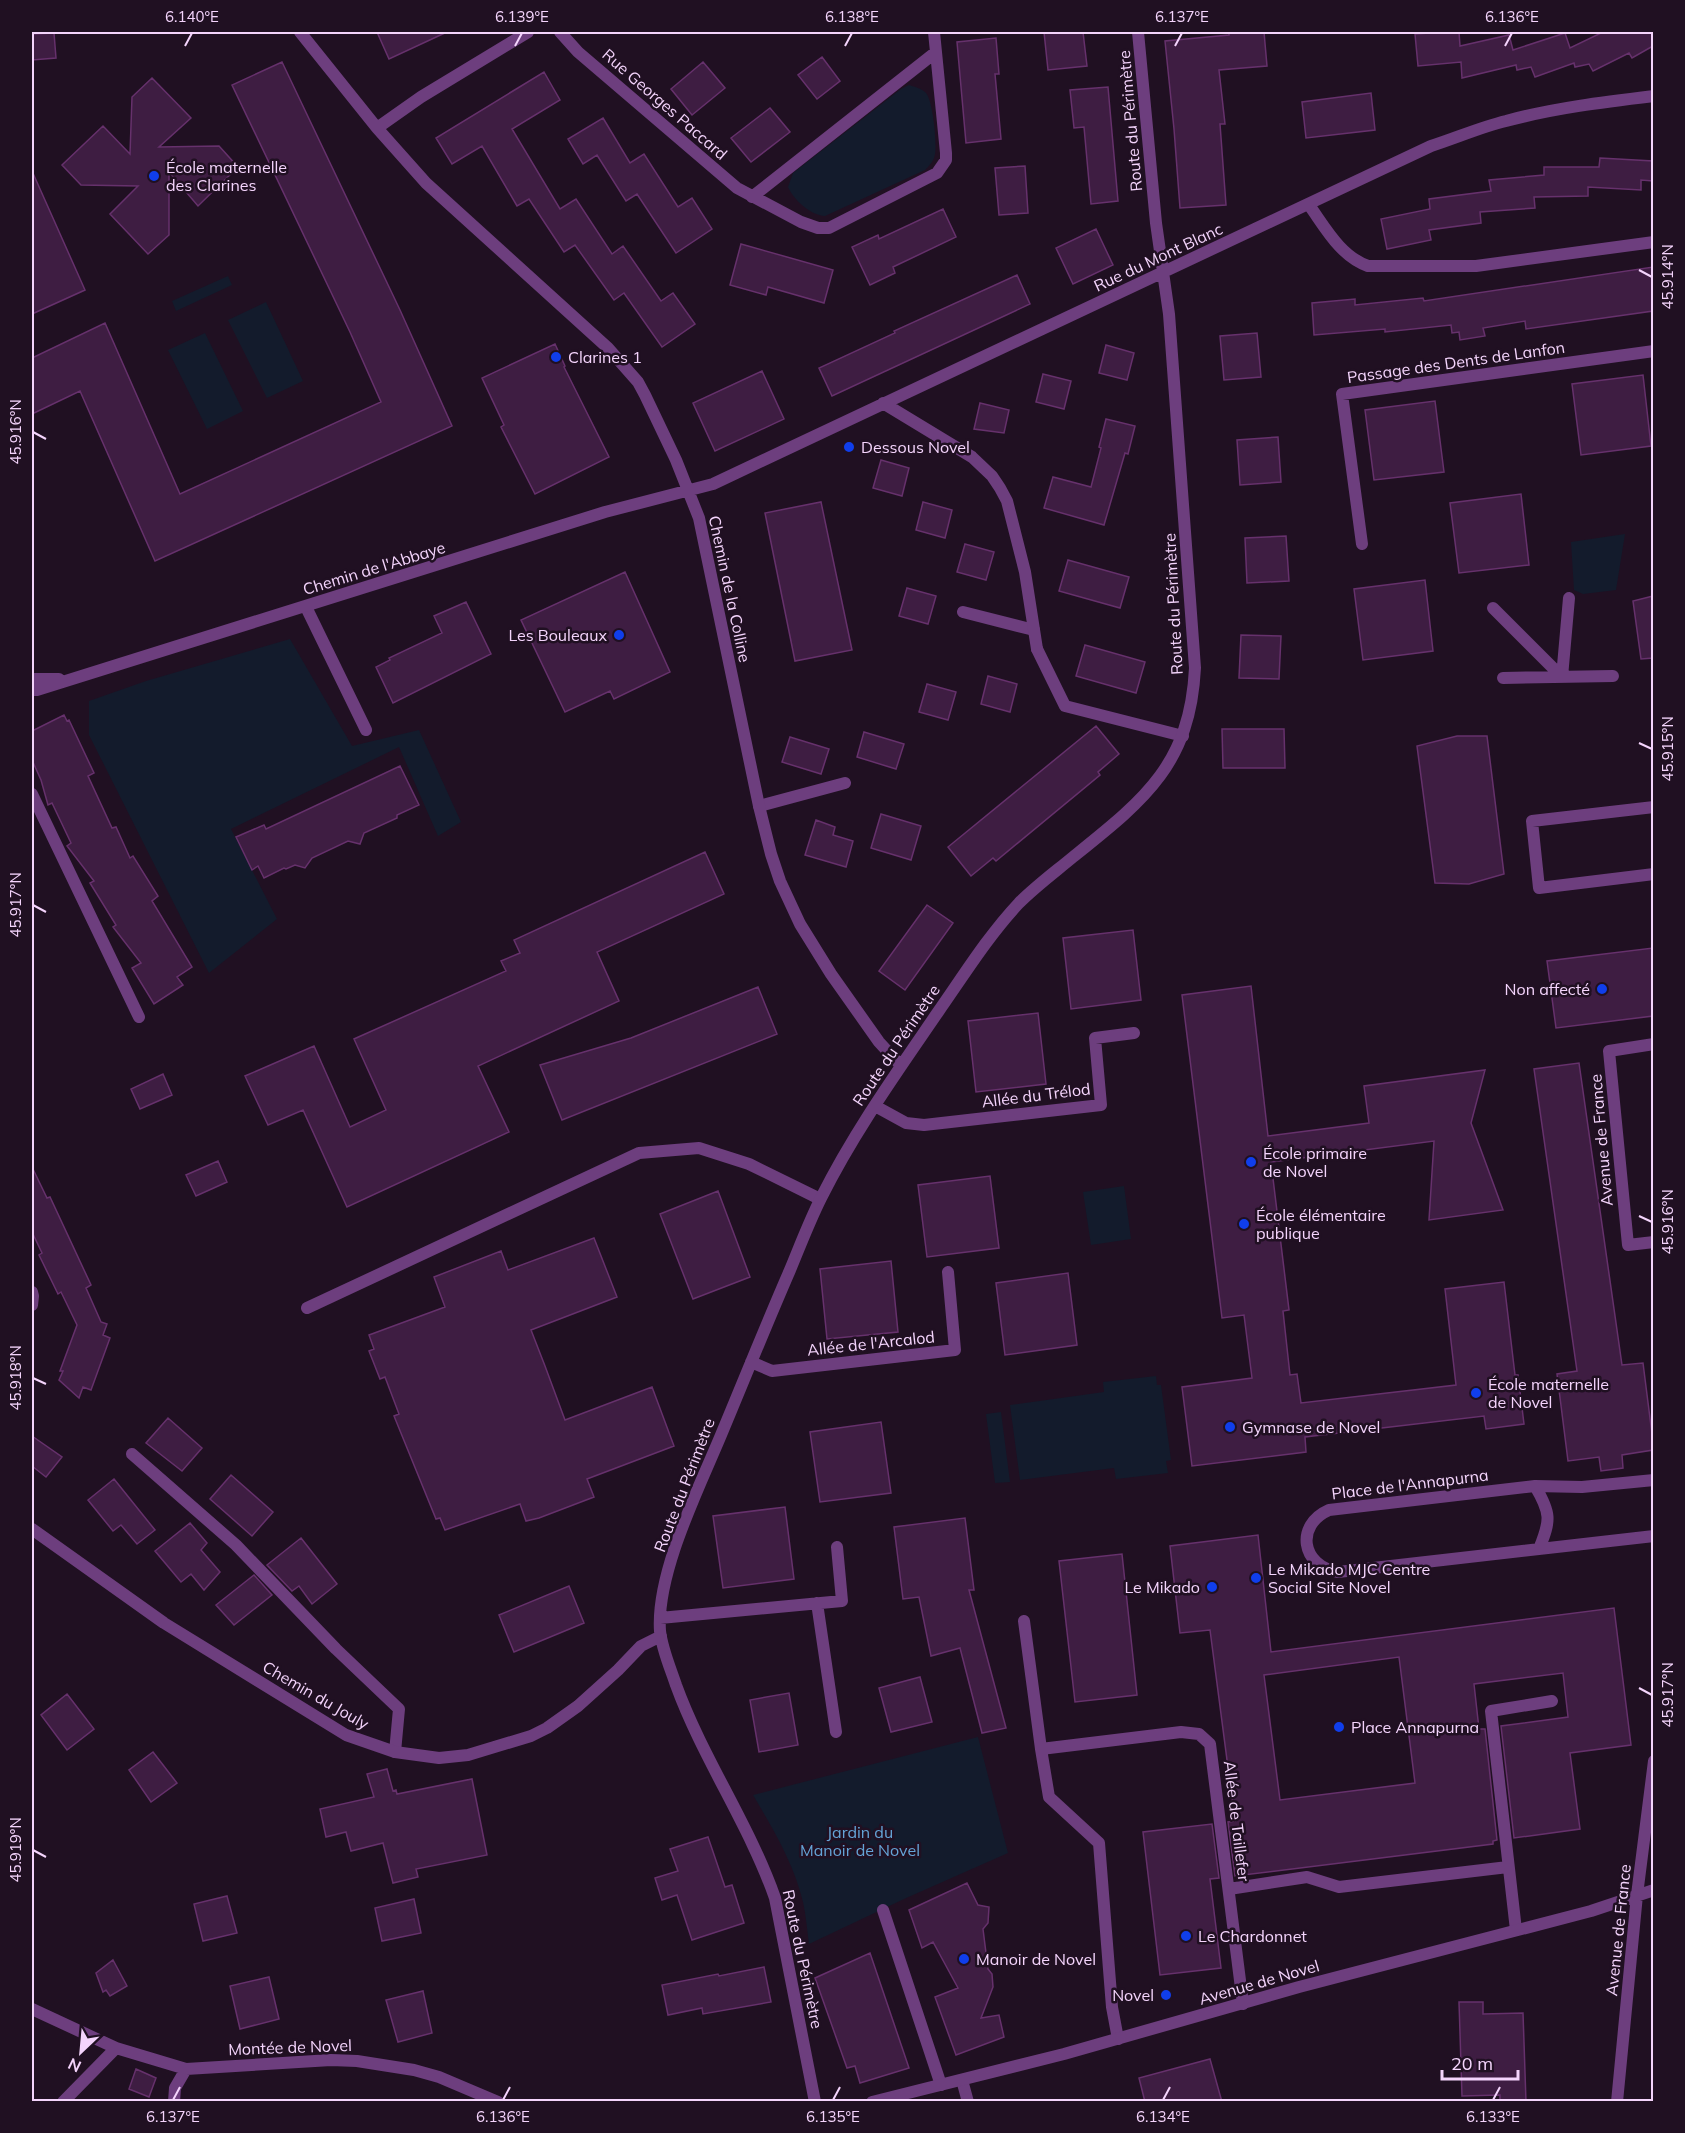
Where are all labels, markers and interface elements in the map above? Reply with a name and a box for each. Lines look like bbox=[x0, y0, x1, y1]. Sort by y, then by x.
text: 6.140°E bbox=[165, 7, 219, 26]
text: 6.139°E bbox=[495, 7, 549, 26]
text: 6.138°E bbox=[825, 7, 879, 26]
text: 6.137°E bbox=[1155, 7, 1209, 26]
text: 6.136°E bbox=[1485, 7, 1539, 26]
street label: Rue Georges Paccard bbox=[598, 44, 732, 164]
street label: Route du Périmètre bbox=[1114, 49, 1146, 193]
place label: École maternelle des Clarines bbox=[166, 157, 287, 195]
marker: École maternelle des Clarines bbox=[147, 169, 161, 183]
street label: Rue du Mont Blanc bbox=[1090, 218, 1226, 296]
text: 45.914°N bbox=[1658, 244, 1677, 310]
street label: Passage des Dents de Lanfon bbox=[1346, 337, 1566, 387]
place label: Clarines 1 bbox=[568, 347, 642, 367]
marker: Clarines 1 bbox=[549, 350, 563, 364]
text: 45.916°N bbox=[6, 399, 25, 465]
place label: Dessous Novel bbox=[861, 437, 970, 457]
marker: Dessous Novel bbox=[842, 440, 856, 454]
street label: Chemin de la Colline bbox=[705, 514, 755, 664]
street label: Route du Périmètre bbox=[1159, 533, 1187, 675]
street label: Chemin de l'Abbaye bbox=[300, 537, 448, 599]
place label: Les Bouleaux bbox=[508, 625, 607, 645]
marker: Les Bouleaux bbox=[612, 628, 626, 642]
text: 45.915°N bbox=[1658, 716, 1677, 782]
text: 45.917°N bbox=[6, 872, 25, 938]
place label: Non affecté bbox=[1505, 979, 1590, 999]
street label: Route du Périmètre bbox=[848, 981, 944, 1109]
marker: Non affecté bbox=[1595, 982, 1609, 996]
street label: Avenue de France bbox=[1585, 1073, 1617, 1207]
street label: Allée du Trélod bbox=[981, 1078, 1091, 1112]
place label: École primaire de Novel bbox=[1263, 1143, 1367, 1181]
marker: École primaire de Novel bbox=[1244, 1155, 1258, 1169]
text: 45.916°N bbox=[1658, 1189, 1677, 1255]
place label: École élémentaire publique bbox=[1256, 1205, 1386, 1243]
marker: École élémentaire publique bbox=[1237, 1217, 1251, 1231]
street label: Allée de l'Arcalod bbox=[806, 1326, 936, 1360]
text: 45.918°N bbox=[6, 1345, 25, 1411]
place label: École maternelle de Novel bbox=[1488, 1374, 1609, 1412]
marker: École maternelle de Novel bbox=[1469, 1386, 1483, 1400]
street label: Route du Périmètre bbox=[649, 1415, 719, 1555]
place label: Gymnase de Novel bbox=[1242, 1417, 1380, 1437]
marker: Gymnase de Novel bbox=[1223, 1420, 1237, 1434]
street label: Place de l'Annapurna bbox=[1330, 1464, 1490, 1504]
place label: Le Mikado MJC Centre Social Site Novel bbox=[1268, 1559, 1430, 1597]
marker: Le Mikado MJC Centre Social Site Novel bbox=[1249, 1571, 1263, 1585]
place label: Le Mikado bbox=[1124, 1577, 1200, 1597]
marker: Le Mikado bbox=[1205, 1580, 1219, 1594]
street label: Chemin du Jouly bbox=[259, 1656, 373, 1734]
text: 45.917°N bbox=[1658, 1662, 1677, 1728]
place label: Place Annapurna bbox=[1351, 1717, 1479, 1737]
marker: Place Annapurna bbox=[1332, 1720, 1346, 1734]
street label: Allée de Taillefer bbox=[1220, 1760, 1254, 1883]
text: 45.919°N bbox=[6, 1817, 25, 1883]
park label: Jardin du Manoir de Novel bbox=[800, 1822, 920, 1860]
street label: Avenue de France bbox=[1601, 1863, 1635, 1997]
street label: Route du Périmètre bbox=[778, 1888, 828, 2030]
place label: Le Chardonnet bbox=[1198, 1926, 1307, 1946]
marker: Le Chardonnet bbox=[1179, 1929, 1193, 1943]
place label: Manoir de Novel bbox=[976, 1949, 1096, 1969]
marker: Manoir de Novel bbox=[957, 1952, 971, 1966]
street label: Avenue de Novel bbox=[1197, 1955, 1321, 2009]
place label: Novel bbox=[1112, 1985, 1154, 2005]
marker: Novel bbox=[1159, 1988, 1173, 2002]
north arrow bbox=[51, 2022, 111, 2082]
street label: Montée de Novel bbox=[228, 2035, 352, 2059]
scale bar bbox=[1442, 2043, 1518, 2081]
text: 20 m bbox=[1451, 2052, 1493, 2075]
text: N bbox=[65, 2054, 84, 2077]
text: 6.137°E bbox=[146, 2107, 200, 2126]
text: 6.136°E bbox=[476, 2107, 530, 2126]
text: 6.135°E bbox=[806, 2107, 860, 2126]
text: 6.134°E bbox=[1136, 2107, 1190, 2126]
text: 6.133°E bbox=[1466, 2107, 1520, 2126]

